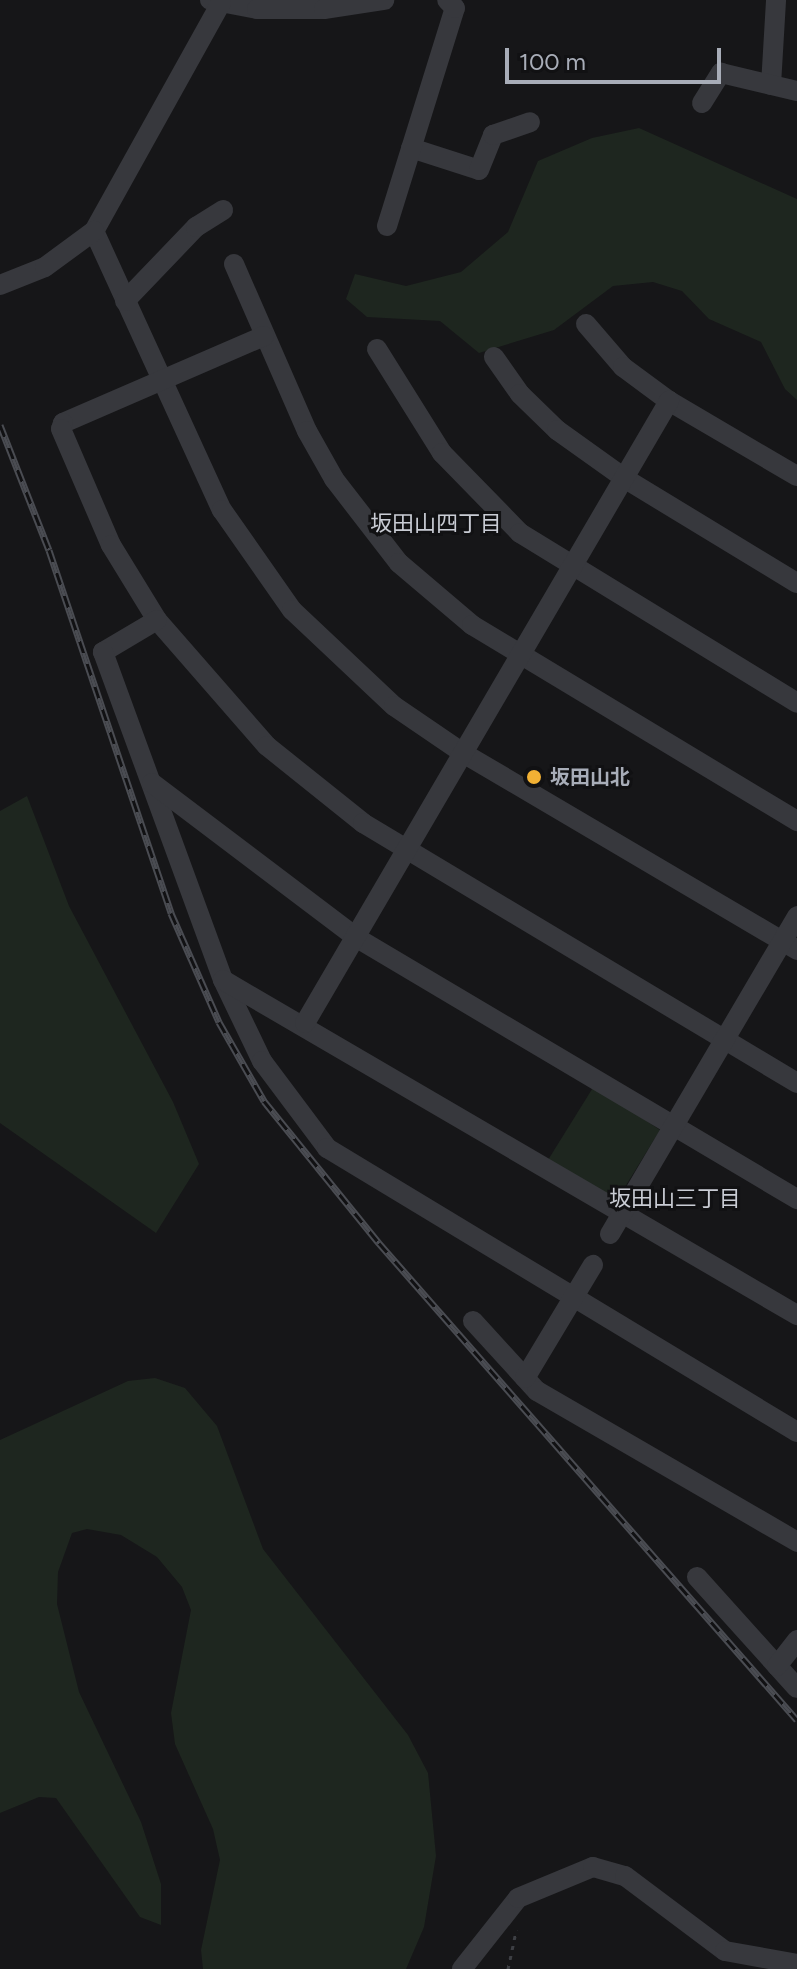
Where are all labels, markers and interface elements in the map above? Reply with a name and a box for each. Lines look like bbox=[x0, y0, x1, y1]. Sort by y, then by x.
scale bar bbox=[509, 32, 725, 82]
text: 100 m bbox=[519, 47, 586, 76]
district label: 坂田山四丁目 bbox=[370, 511, 502, 537]
place label: 坂田山北 bbox=[550, 765, 630, 789]
marker: 坂田山北 bbox=[525, 768, 543, 786]
district label: 坂田山三丁目 bbox=[609, 1186, 741, 1212]

